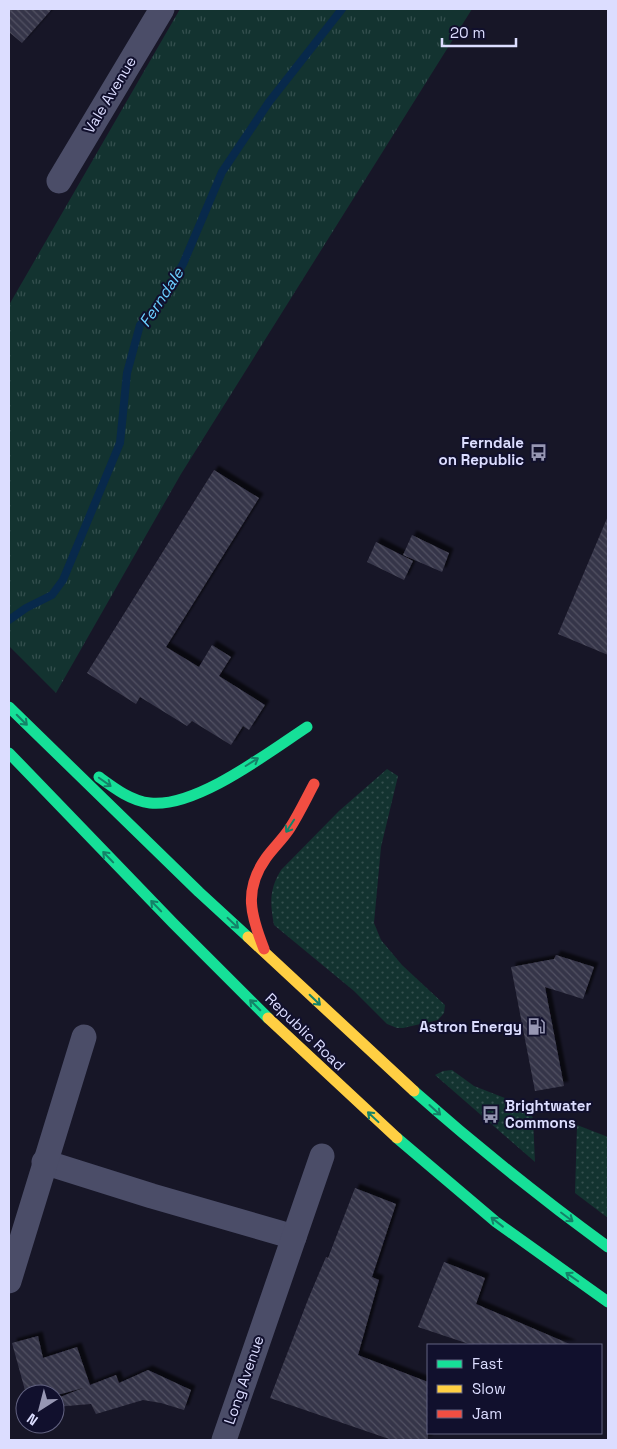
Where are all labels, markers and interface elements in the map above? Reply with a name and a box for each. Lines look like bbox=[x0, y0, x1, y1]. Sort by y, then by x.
scale bar bbox=[442, 15, 516, 47]
text: 20 m bbox=[450, 23, 485, 42]
street label: Vale Avenue bbox=[79, 53, 140, 137]
water label: Ferndale bbox=[134, 263, 189, 331]
place label: Ferndale on Republic bbox=[438, 433, 524, 469]
bus stop icon: Ferndale on Republic bbox=[528, 442, 548, 462]
one-way arrow bbox=[16, 714, 29, 726]
one-way arrow bbox=[245, 756, 259, 767]
one-way arrow bbox=[98, 777, 112, 787]
one-way arrow bbox=[285, 819, 295, 833]
one-way arrow bbox=[102, 851, 114, 864]
one-way arrow bbox=[150, 900, 162, 913]
one-way arrow bbox=[226, 917, 239, 929]
street label: Republic Road bbox=[261, 989, 349, 1075]
one-way arrow bbox=[308, 994, 321, 1006]
one-way arrow bbox=[249, 999, 261, 1012]
place label: Astron Energy bbox=[419, 1017, 522, 1036]
fuel station icon: Astron Energy bbox=[526, 1017, 546, 1037]
place label: Brightwater Commons bbox=[505, 1096, 591, 1132]
one-way arrow bbox=[429, 1104, 442, 1115]
bus stop icon: Brightwater Commons bbox=[481, 1105, 501, 1125]
one-way arrow bbox=[366, 1111, 379, 1123]
one-way arrow bbox=[560, 1212, 573, 1223]
one-way arrow bbox=[491, 1216, 504, 1227]
one-way arrow bbox=[565, 1272, 579, 1282]
street label: Long Avenue bbox=[219, 1333, 268, 1427]
legend bbox=[427, 1344, 602, 1434]
text: Fast bbox=[472, 1354, 503, 1373]
text: Slow bbox=[472, 1379, 506, 1398]
north arrow bbox=[15, 1384, 65, 1434]
text: Jam bbox=[472, 1404, 502, 1423]
text: N bbox=[23, 1409, 41, 1430]

